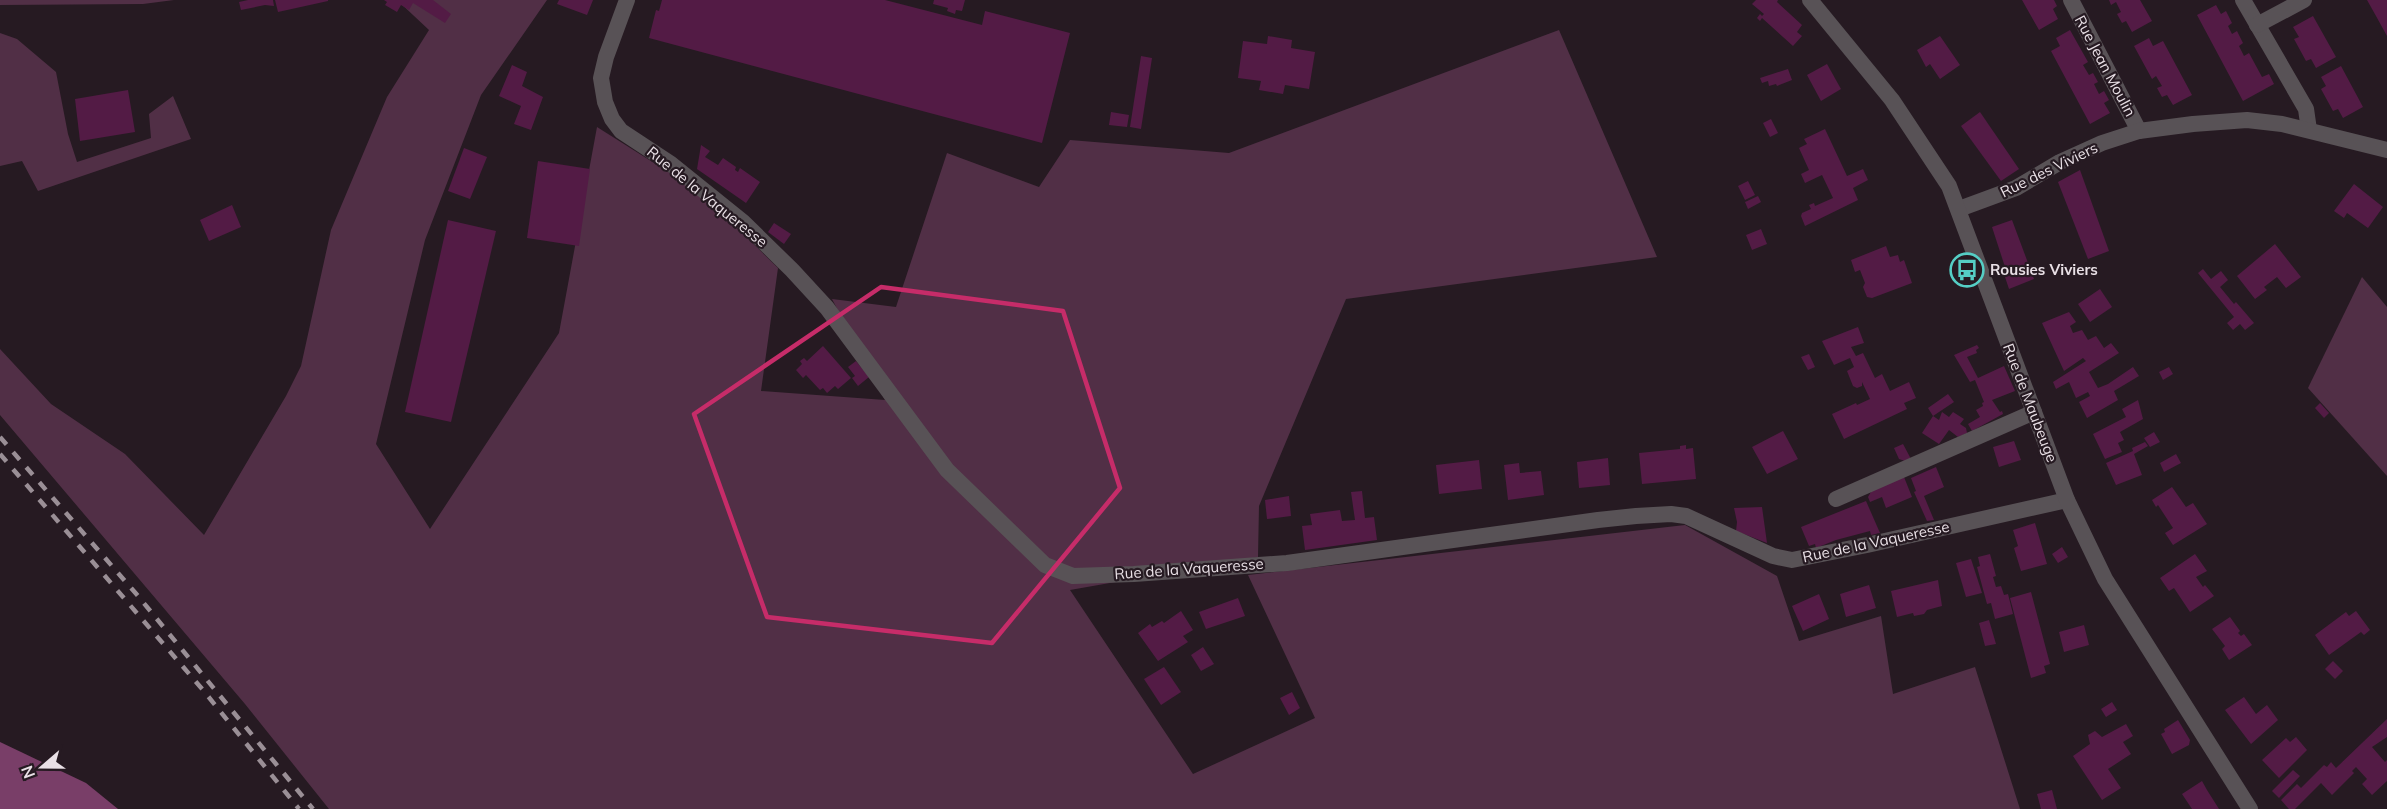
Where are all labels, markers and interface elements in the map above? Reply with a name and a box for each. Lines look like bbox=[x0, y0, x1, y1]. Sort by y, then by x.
street label: Rue Jean Moulin bbox=[2071, 12, 2140, 120]
street label: Rue des Viviers bbox=[1997, 138, 2101, 201]
street label: Rue de la Vaqueresse bbox=[643, 142, 771, 251]
bus stop icon: Rousies Viviers bbox=[1949, 252, 1985, 288]
place label: Rousies Viviers bbox=[1990, 260, 2098, 279]
street label: Rue de Maubeuge bbox=[1999, 341, 2062, 465]
street label: Rue de la Vaqueresse bbox=[1801, 517, 1951, 566]
street label: Rue de la Vaqueresse bbox=[1114, 554, 1264, 583]
north arrow bbox=[12, 737, 72, 797]
text: N bbox=[16, 763, 39, 781]

